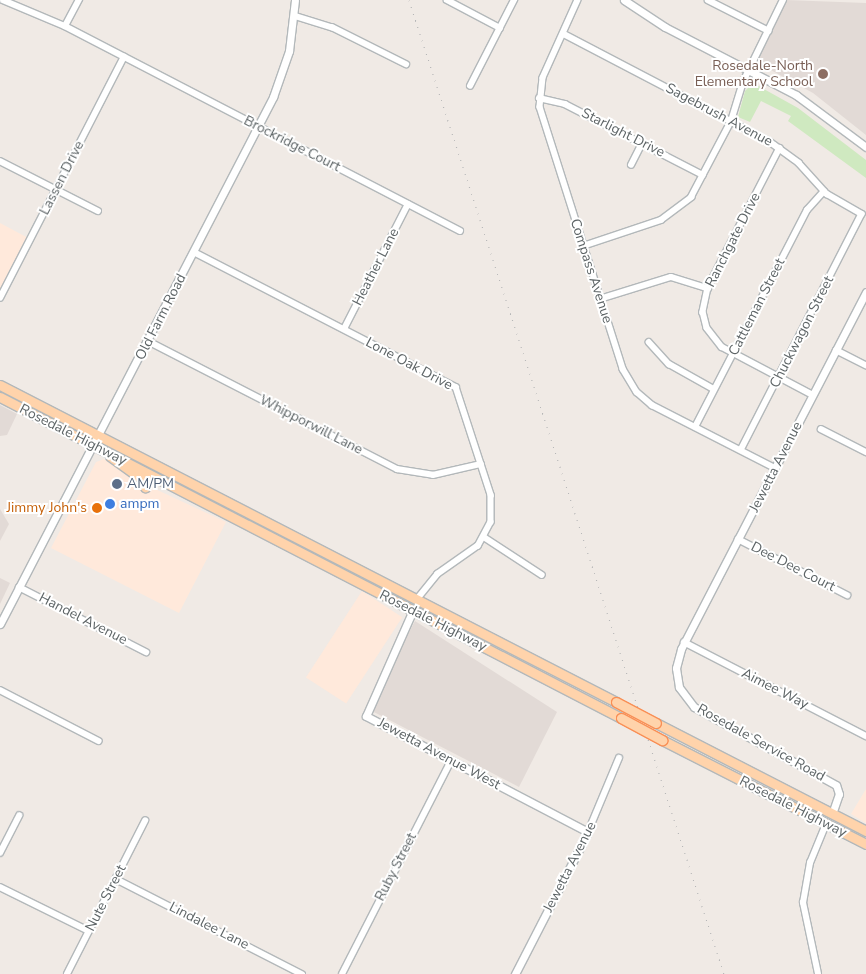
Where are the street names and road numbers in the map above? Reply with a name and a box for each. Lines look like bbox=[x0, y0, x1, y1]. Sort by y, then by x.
street label: Sagebrush Avenue bbox=[663, 80, 775, 150]
street label: Starlight Drive bbox=[579, 105, 667, 161]
street label: Brockridge Court bbox=[241, 112, 343, 176]
street label: Lassen Drive bbox=[36, 138, 88, 218]
street label: Ranchgate Drive bbox=[702, 190, 764, 290]
street label: Compass Avenue bbox=[566, 217, 616, 325]
street label: Heather Lane bbox=[349, 225, 403, 309]
street label: Cattleman Street bbox=[725, 256, 789, 358]
street label: Old Farm Road bbox=[132, 271, 190, 363]
street label: Chuckwagon Street bbox=[767, 273, 837, 391]
street label: Lone Oak Drive bbox=[363, 334, 455, 394]
street label: Whipporwill Lane bbox=[257, 392, 365, 458]
street label: Rosedale Highway bbox=[17, 401, 129, 469]
street label: Jewetta Avenue bbox=[746, 419, 806, 515]
street label: Dee Dee Court bbox=[748, 538, 838, 596]
street label: Rosedale Highway bbox=[377, 587, 489, 655]
street label: Handel Avenue bbox=[36, 589, 130, 649]
street label: Aimee Way bbox=[739, 665, 811, 713]
street label: Rosedale Service Road bbox=[694, 701, 828, 785]
street label: Jewetta Avenue West bbox=[375, 715, 503, 793]
street label: Rosedale Highway bbox=[737, 773, 849, 841]
street label: Jewetta Avenue bbox=[540, 819, 600, 915]
street label: Ruby Street bbox=[372, 830, 420, 904]
street label: Nute Street bbox=[82, 862, 130, 934]
street label: Lindalee Lane bbox=[166, 899, 252, 953]

